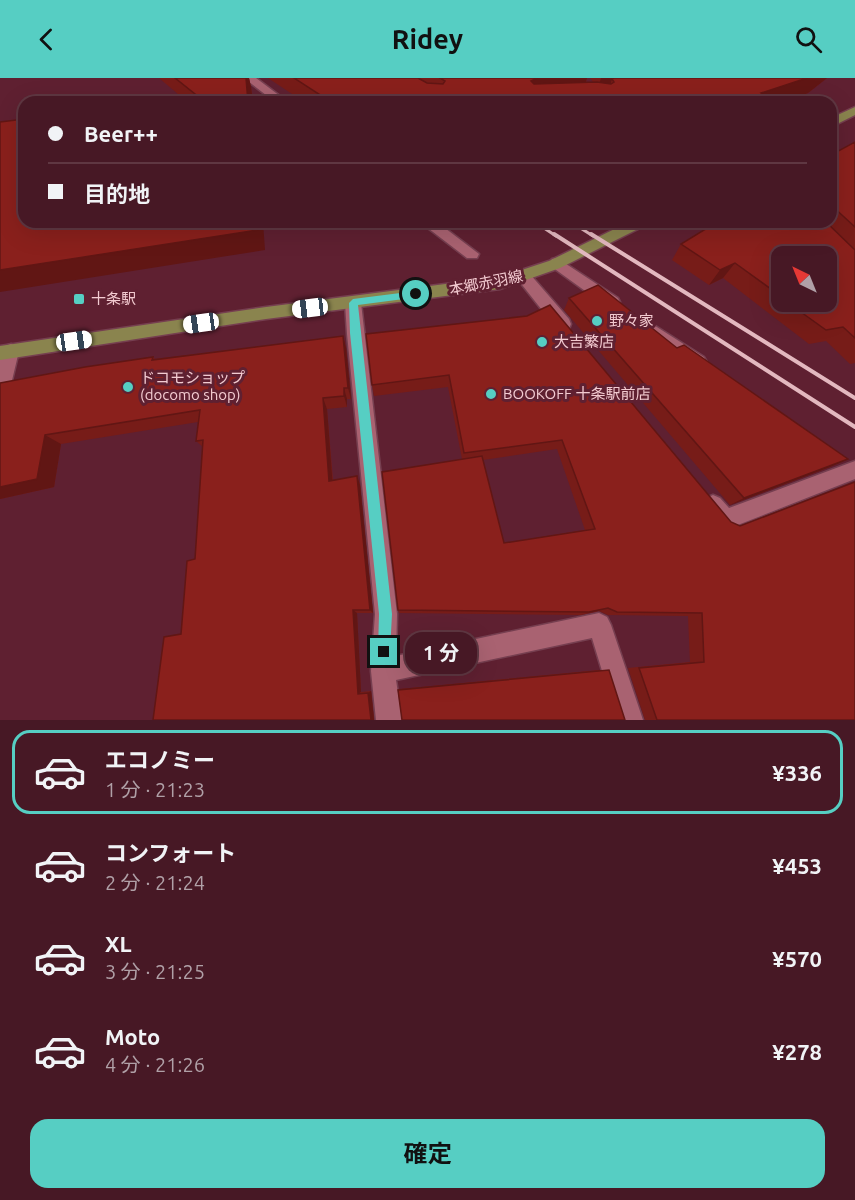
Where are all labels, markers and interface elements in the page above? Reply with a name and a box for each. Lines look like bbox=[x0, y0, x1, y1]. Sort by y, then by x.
icon: back bbox=[30, 23, 63, 56]
icon: search bbox=[792, 23, 825, 56]
text: Ridey bbox=[392, 24, 463, 54]
text: Beer++ bbox=[84, 121, 158, 146]
text: 目的地 bbox=[84, 181, 150, 206]
north arrow bbox=[771, 246, 837, 312]
map controls bbox=[771, 246, 837, 312]
street label: 本郷赤羽線 bbox=[447, 267, 524, 298]
route start bbox=[402, 280, 429, 307]
place label: 十条駅 bbox=[91, 290, 136, 307]
marker: 十条駅 bbox=[72, 292, 86, 306]
car bbox=[291, 297, 329, 319]
car bbox=[182, 312, 220, 334]
place label: 野々家 bbox=[609, 312, 654, 329]
marker: 野々家 bbox=[590, 314, 604, 328]
car bbox=[55, 330, 93, 352]
place label: 大吉繁店 bbox=[554, 333, 614, 350]
marker: 大吉繁店 bbox=[535, 335, 549, 349]
place label: ドコモショップ (docomo shop) bbox=[140, 369, 245, 403]
marker: ドコモショップ (docomo shop) bbox=[121, 380, 135, 394]
place label: BOOKOFF 十条駅前店 bbox=[503, 385, 650, 402]
marker: BOOKOFF 十条駅前店 bbox=[484, 387, 498, 401]
callout: 1 分 bbox=[405, 631, 477, 673]
route end bbox=[370, 638, 397, 665]
text: 1 分 bbox=[423, 641, 459, 664]
icon: car bbox=[33, 745, 87, 799]
text: エコノミー bbox=[105, 747, 215, 772]
text: ¥336 bbox=[772, 760, 822, 785]
text: 1 分 · 21:23 bbox=[105, 778, 205, 801]
icon: car bbox=[33, 838, 87, 892]
text: コンフォート bbox=[105, 840, 236, 865]
text: ¥453 bbox=[772, 853, 822, 878]
text: 2 分 · 21:24 bbox=[105, 871, 205, 894]
icon: car bbox=[33, 931, 87, 985]
text: XL bbox=[105, 931, 132, 956]
text: ¥570 bbox=[772, 946, 822, 971]
text: 3 分 · 21:25 bbox=[105, 960, 205, 983]
icon: car bbox=[33, 1024, 87, 1078]
text: Moto bbox=[105, 1024, 160, 1049]
text: ¥278 bbox=[772, 1039, 822, 1064]
text: 4 分 · 21:26 bbox=[105, 1053, 205, 1076]
button: 確定 bbox=[30, 1119, 825, 1188]

